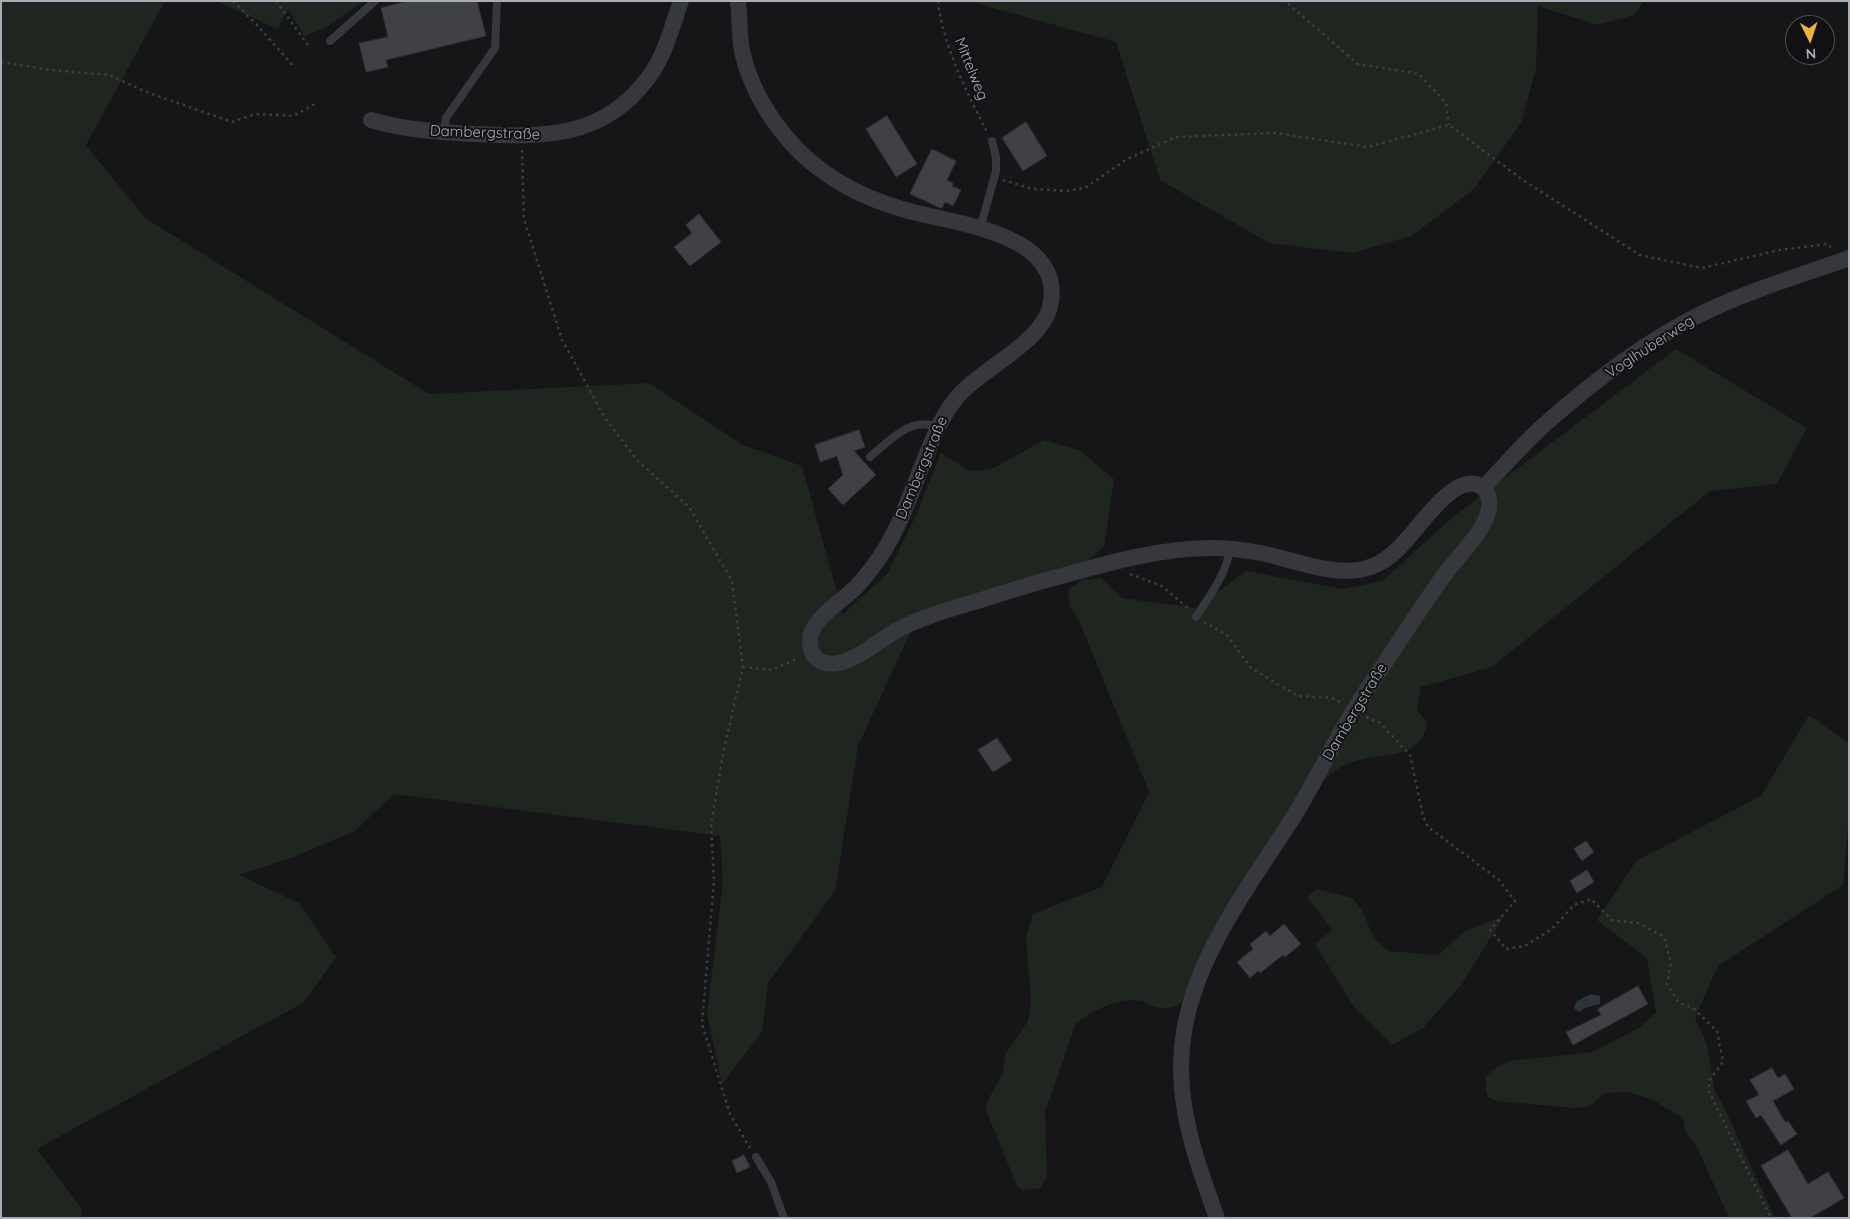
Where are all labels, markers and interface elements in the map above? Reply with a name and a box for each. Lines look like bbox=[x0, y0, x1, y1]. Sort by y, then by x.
north arrow bbox=[1785, 15, 1835, 65]
street label: Mittelweg bbox=[950, 35, 992, 103]
text: N bbox=[1805, 45, 1817, 63]
street label: Dambergstraße bbox=[430, 122, 540, 144]
street label: Voglhuberweg bbox=[1602, 312, 1698, 382]
street label: Dambergstraße bbox=[892, 414, 952, 522]
street label: Dambergstraße bbox=[1319, 660, 1391, 764]

